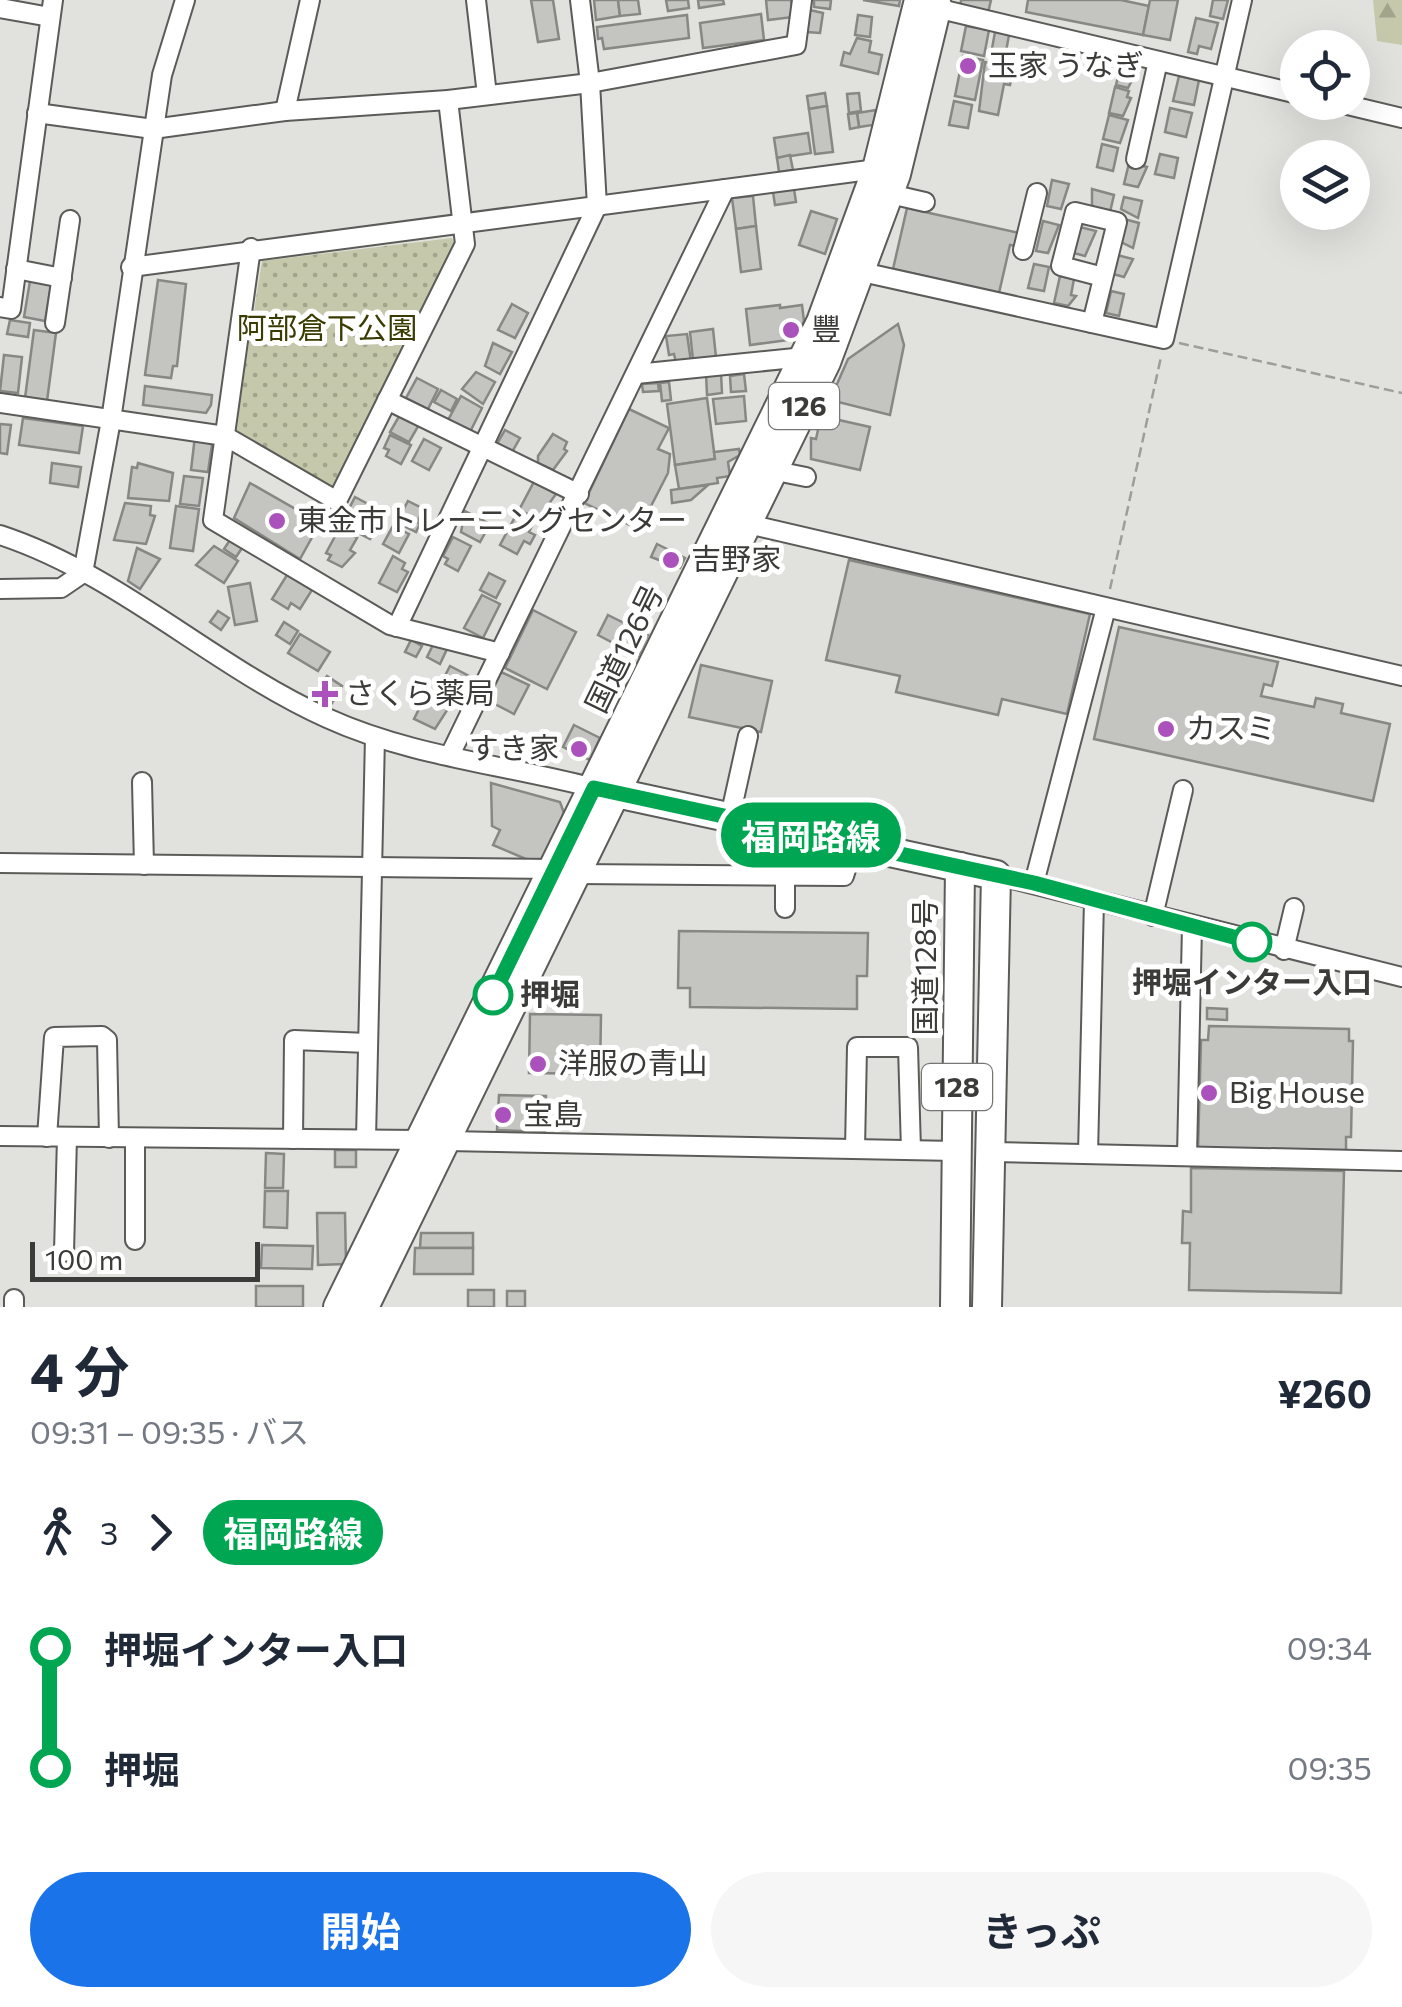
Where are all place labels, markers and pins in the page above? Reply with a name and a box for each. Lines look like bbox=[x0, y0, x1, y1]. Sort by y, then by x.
place label: 玉家 うなぎ bbox=[988, 45, 1144, 82]
marker: 玉家 うなぎ bbox=[957, 55, 979, 77]
place label: 豐 bbox=[811, 309, 841, 346]
marker: 豐 bbox=[780, 319, 802, 341]
place label: 東金市トレーニングセンター bbox=[297, 500, 687, 537]
marker: 東金市トレーニングセンター bbox=[266, 510, 288, 532]
place label: 吉野家 bbox=[691, 539, 781, 576]
marker: 吉野家 bbox=[660, 549, 682, 571]
place label: さくら薬局 bbox=[345, 673, 495, 710]
marker: さくら薬局 bbox=[314, 683, 336, 705]
place label: カスミ bbox=[1186, 708, 1276, 745]
marker: カスミ bbox=[1155, 718, 1177, 740]
place label: すき家 bbox=[469, 728, 559, 765]
marker: すき家 bbox=[568, 738, 590, 760]
marker: 押堀インター入口 bbox=[1233, 923, 1271, 961]
place label: 押堀インター入口 bbox=[1132, 962, 1372, 999]
place label: 押堀 bbox=[520, 974, 580, 1011]
marker: 押堀 bbox=[474, 976, 512, 1014]
place label: 洋服の青山 bbox=[558, 1043, 708, 1080]
marker: 洋服の青山 bbox=[527, 1053, 549, 1075]
place label: Big House bbox=[1229, 1072, 1365, 1109]
marker: Big House bbox=[1198, 1082, 1220, 1104]
place label: 宝島 bbox=[523, 1094, 583, 1131]
marker: 宝島 bbox=[492, 1104, 514, 1126]

